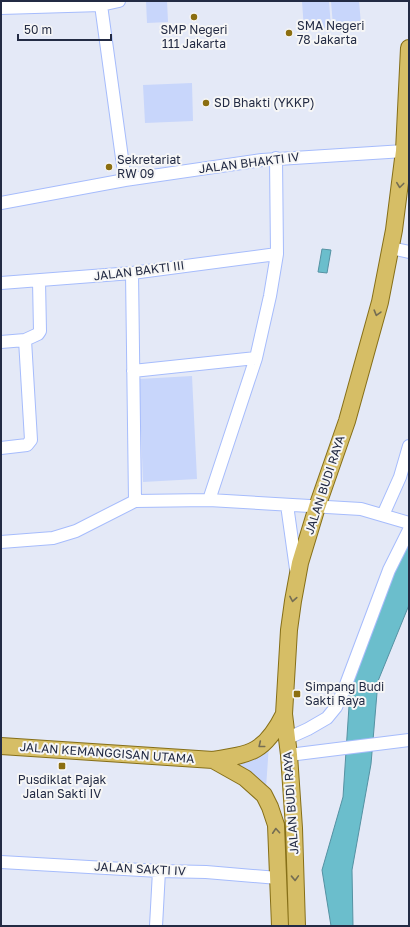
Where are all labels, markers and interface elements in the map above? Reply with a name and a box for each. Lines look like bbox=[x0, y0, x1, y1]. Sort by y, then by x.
marker: SMP Negeri 111 Jakarta bbox=[189, 12, 199, 22]
scale bar bbox=[18, 16, 111, 42]
place label: SMA Negeri 78 Jakarta bbox=[297, 18, 364, 47]
text: 50 m bbox=[24, 22, 52, 37]
place label: SMP Negeri 111 Jakarta bbox=[160, 22, 228, 51]
marker: SMA Negeri 78 Jakarta bbox=[284, 28, 294, 38]
place label: SD Bhakti (YKKP) bbox=[214, 95, 315, 110]
marker: SD Bhakti (YKKP) bbox=[201, 98, 211, 108]
street label: JALAN BHAKTI IV bbox=[198, 149, 300, 176]
place label: Sekretariat RW 09 bbox=[117, 152, 181, 181]
marker: Sekretariat RW 09 bbox=[104, 162, 114, 172]
one-way arrow bbox=[396, 182, 405, 188]
street label: JALAN BAKTI III bbox=[93, 257, 185, 284]
one-way arrow bbox=[374, 310, 382, 316]
street label: JALAN BUDI RAYA bbox=[301, 433, 348, 536]
one-way arrow bbox=[289, 595, 298, 602]
place label: Simpang Budi Sakti Raya bbox=[305, 679, 384, 708]
marker: Simpang Budi Sakti Raya bbox=[292, 689, 302, 699]
street label: JALAN KEMANGGISAN UTAMA bbox=[19, 739, 195, 766]
one-way arrow bbox=[259, 741, 266, 748]
street label: JALAN BUDI RAYA bbox=[279, 751, 302, 855]
marker: Pusdiklat Pajak Jalan Sakti IV bbox=[57, 761, 67, 771]
place label: Pusdiklat Pajak Jalan Sakti IV bbox=[18, 772, 106, 801]
one-way arrow bbox=[272, 828, 281, 834]
street label: JALAN SAKTI IV bbox=[94, 859, 186, 878]
one-way arrow bbox=[291, 875, 300, 881]

